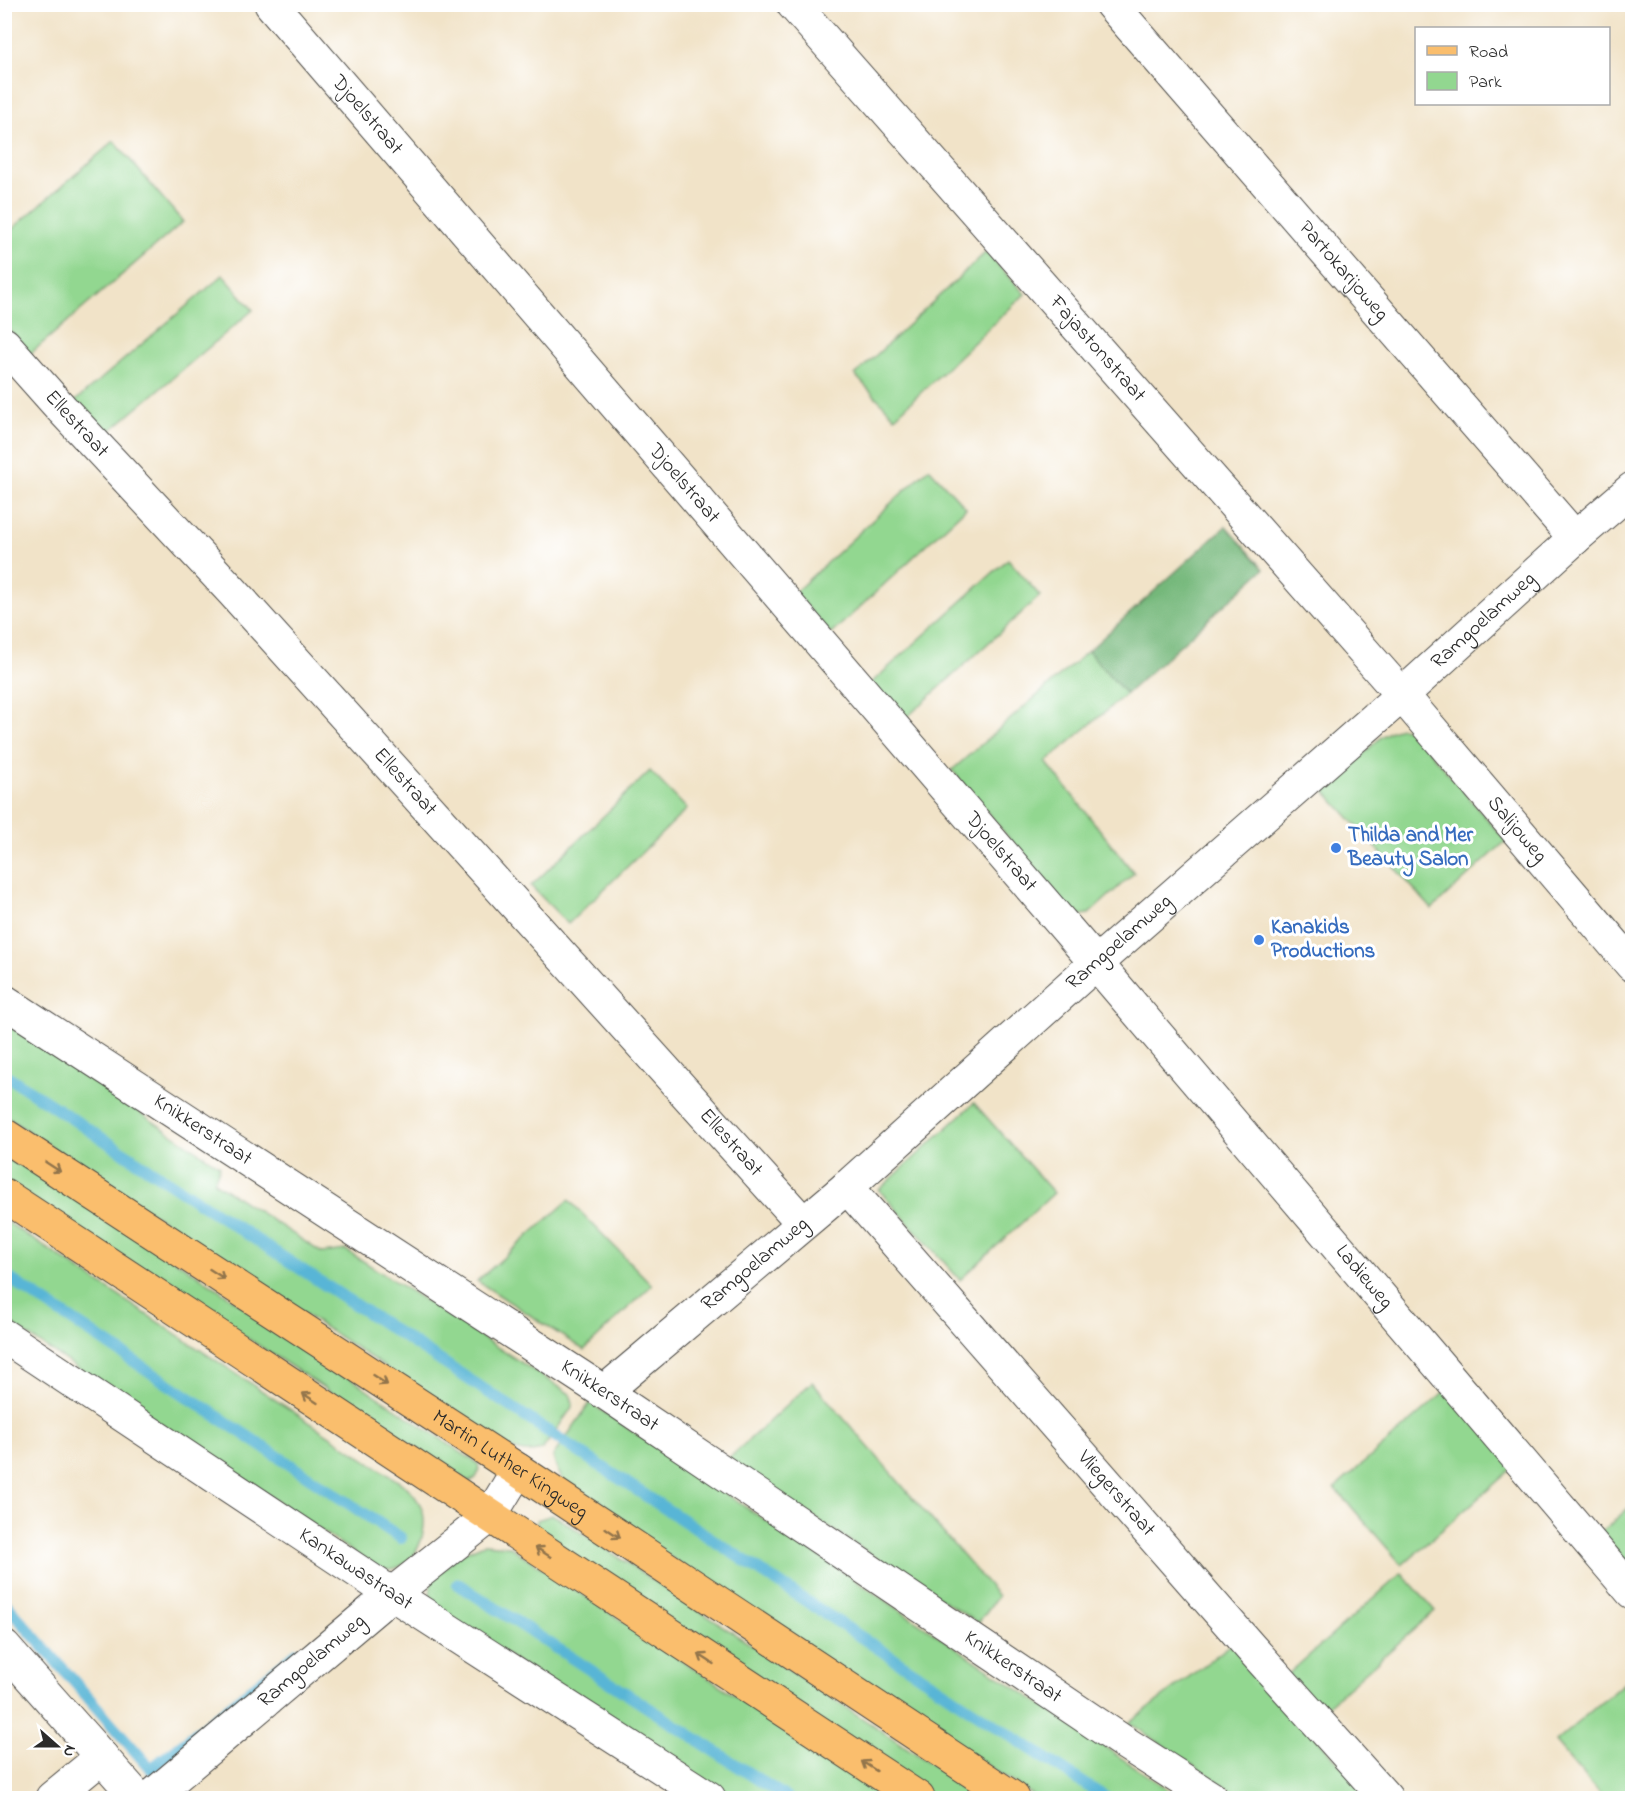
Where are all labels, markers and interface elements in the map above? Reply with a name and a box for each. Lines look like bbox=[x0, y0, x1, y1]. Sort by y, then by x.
legend bbox=[1415, 27, 1610, 105]
text: Road bbox=[1469, 40, 1508, 66]
street label: Djoelstraat bbox=[323, 68, 410, 162]
text: Park bbox=[1469, 70, 1502, 96]
street label: Partokarijoweg bbox=[1291, 214, 1395, 329]
street label: Fajastonstraat bbox=[1041, 288, 1153, 409]
street label: Ellestraat bbox=[37, 384, 116, 465]
street label: Djoelstraat bbox=[640, 436, 727, 531]
street label: Ramgoelamweg bbox=[1424, 565, 1544, 677]
street label: Ellestraat bbox=[366, 741, 444, 823]
street label: Salijoweg bbox=[1479, 790, 1554, 871]
street label: Djoelstraat bbox=[957, 805, 1044, 899]
place label: Thilda and Mer Beauty Salon bbox=[1347, 821, 1474, 877]
marker: Thilda and Mer Beauty Salon bbox=[1329, 841, 1343, 855]
street label: Ramgoelamweg bbox=[1060, 887, 1181, 998]
place label: Kanakids Productions bbox=[1271, 913, 1376, 967]
marker: Kanakids Productions bbox=[1252, 933, 1266, 947]
street label: Knikkerstraat bbox=[147, 1087, 258, 1174]
street label: Ellestraat bbox=[692, 1102, 770, 1184]
one-way arrow bbox=[45, 1161, 61, 1173]
street label: Ramgoelamweg bbox=[695, 1210, 817, 1319]
street label: Ladieweg bbox=[1328, 1238, 1400, 1318]
one-way arrow bbox=[208, 1268, 225, 1280]
street label: Knikkerstraat bbox=[554, 1352, 665, 1440]
one-way arrow bbox=[371, 1374, 388, 1386]
one-way arrow bbox=[302, 1391, 319, 1404]
street label: Martin Luther Kingweg bbox=[426, 1403, 594, 1529]
street label: Vliegerstraat bbox=[1069, 1443, 1162, 1544]
street label: Kankawastraat bbox=[292, 1521, 418, 1618]
one-way arrow bbox=[604, 1528, 621, 1540]
one-way arrow bbox=[535, 1545, 552, 1557]
street label: Ramgoelamweg bbox=[252, 1607, 374, 1716]
street label: Knikkerstraat bbox=[958, 1623, 1068, 1711]
one-way arrow bbox=[698, 1653, 715, 1665]
north arrow bbox=[27, 1716, 87, 1776]
text: N bbox=[56, 1741, 82, 1760]
one-way arrow bbox=[860, 1760, 877, 1773]

